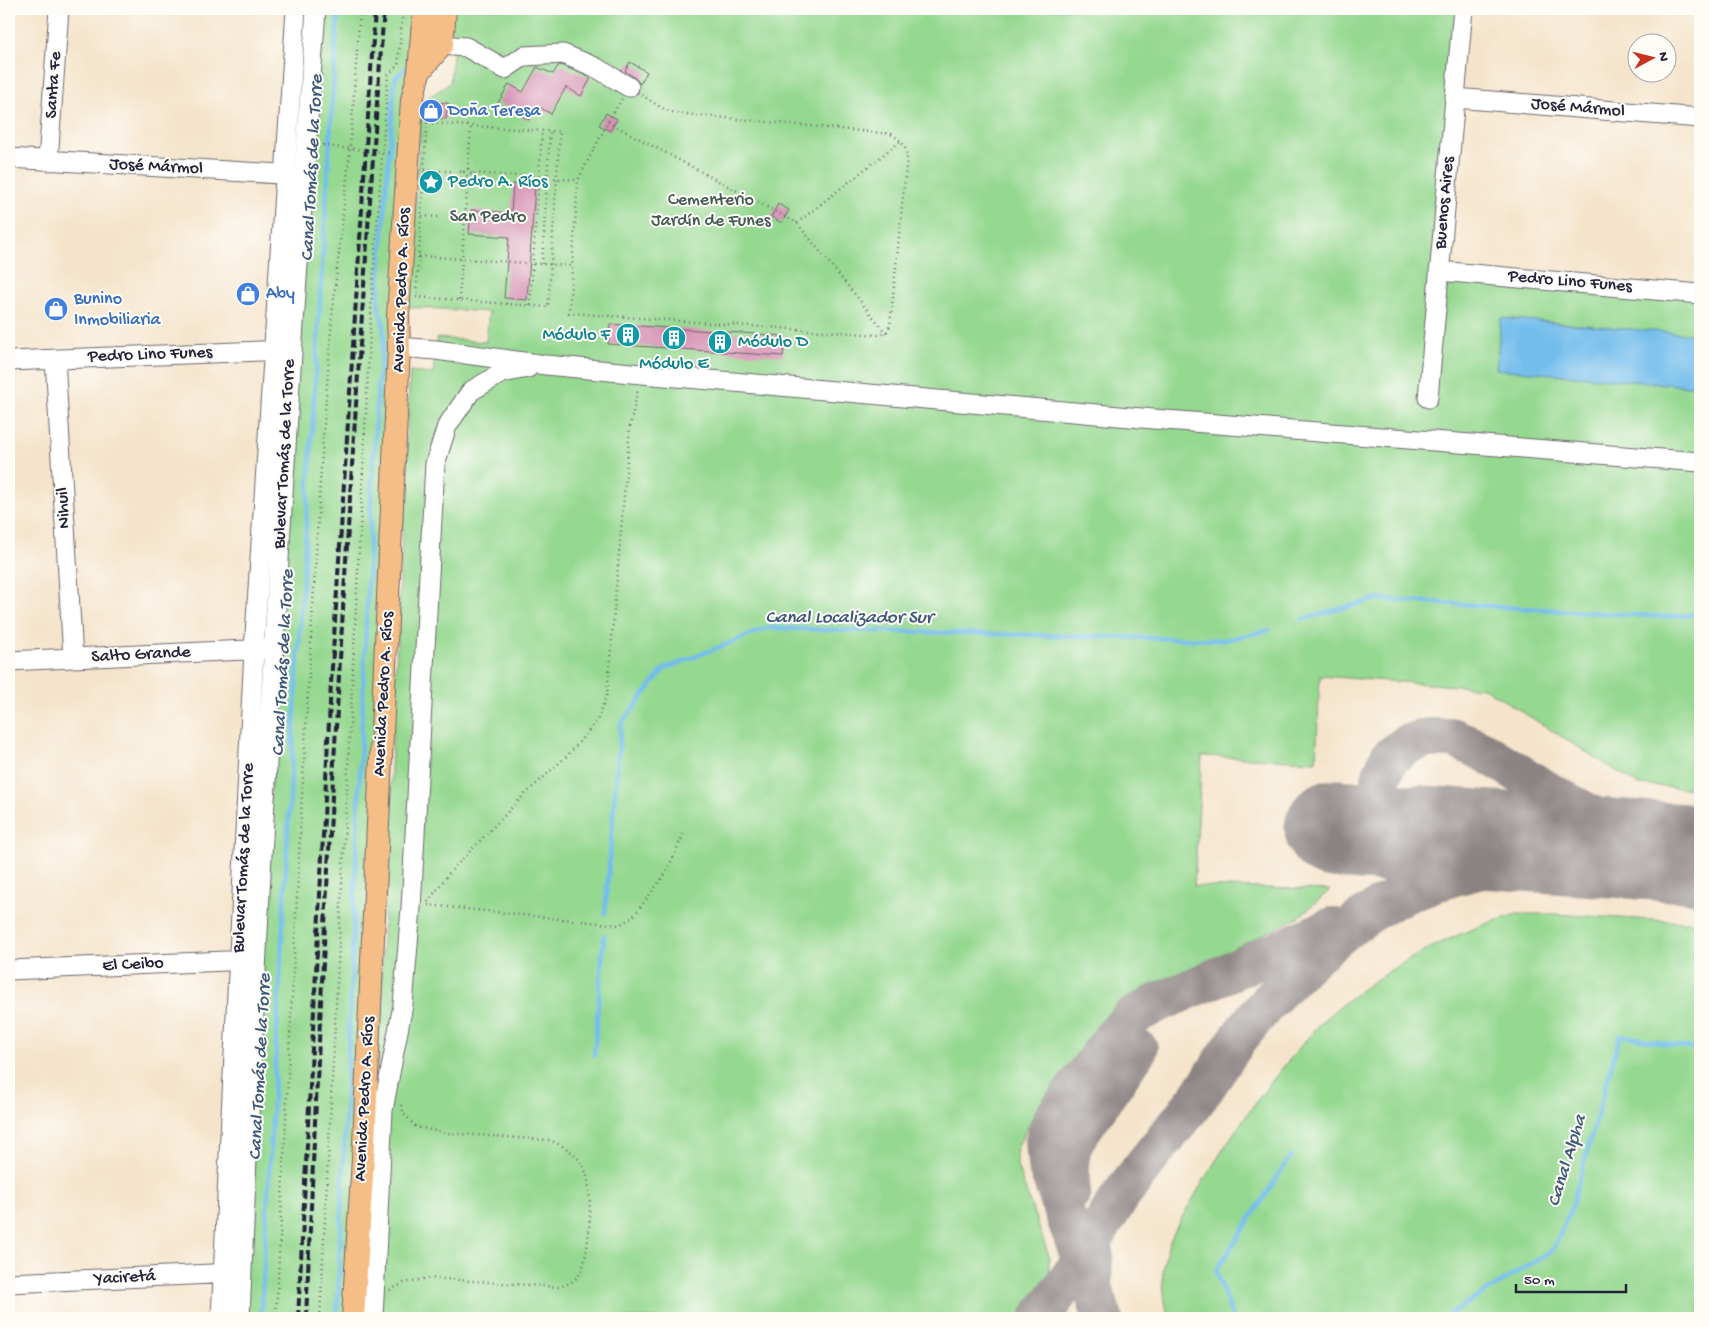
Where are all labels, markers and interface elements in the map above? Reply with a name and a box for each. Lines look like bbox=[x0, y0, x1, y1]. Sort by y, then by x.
north arrow bbox=[1626, 32, 1676, 82]
street label: Santa Fe bbox=[41, 50, 67, 119]
text: N bbox=[1653, 51, 1671, 62]
water label: Canal Tomás de la Torre bbox=[297, 73, 329, 262]
street label: José Mármol bbox=[1530, 93, 1626, 123]
shop icon: Doña Teresa bbox=[418, 98, 444, 124]
place label: Doña Teresa bbox=[447, 101, 541, 122]
street label: José Mármol bbox=[109, 154, 204, 180]
street label: Buenos Aires bbox=[1430, 155, 1460, 251]
place icon: Pedro A. Ríos bbox=[418, 169, 444, 195]
place label: Pedro A. Ríos bbox=[447, 172, 549, 193]
park label: Cementerio Jardín de Funes bbox=[651, 190, 772, 232]
street label: Avenida Pedro A. Ríos bbox=[389, 206, 415, 373]
park label: San Pedro bbox=[450, 207, 526, 228]
street label: Pedro Lino Funes bbox=[1506, 266, 1634, 298]
shop icon: Aby bbox=[235, 281, 261, 307]
place label: Aby bbox=[266, 284, 295, 305]
place label: Bunino Inmobiliaria bbox=[73, 289, 162, 331]
shop icon: Bunino Inmobiliaria bbox=[43, 296, 69, 322]
building icon: Módulo F bbox=[615, 322, 641, 348]
place label: Módulo F bbox=[542, 325, 611, 346]
building icon: Módulo E bbox=[661, 325, 687, 351]
building icon: Módulo D bbox=[707, 329, 733, 355]
place label: Módulo D bbox=[738, 332, 808, 353]
street label: Pedro Lino Funes bbox=[86, 342, 214, 368]
place label: Módulo E bbox=[639, 354, 710, 375]
street label: Bulevar Tomás de la Torre bbox=[269, 358, 300, 550]
street label: Nihuil bbox=[52, 487, 76, 529]
water label: Canal Tomás de la Torre bbox=[268, 568, 300, 757]
water label: Canal Localizador Sur bbox=[766, 607, 937, 630]
street label: Avenida Pedro A. Ríos bbox=[369, 610, 399, 777]
street label: Salto Grande bbox=[91, 642, 192, 668]
street label: Bulevar Tomás de la Torre bbox=[228, 762, 259, 954]
street label: El Ceibo bbox=[102, 953, 164, 977]
water label: Canal Tomás de la Torre bbox=[245, 972, 277, 1161]
street label: Avenida Pedro A. Ríos bbox=[350, 1015, 380, 1182]
water label: Canal Alpha bbox=[1543, 1111, 1593, 1210]
scale bar bbox=[1516, 1262, 1626, 1294]
street label: Yaciretá bbox=[92, 1266, 157, 1290]
text: 50 m bbox=[1524, 1272, 1555, 1290]

